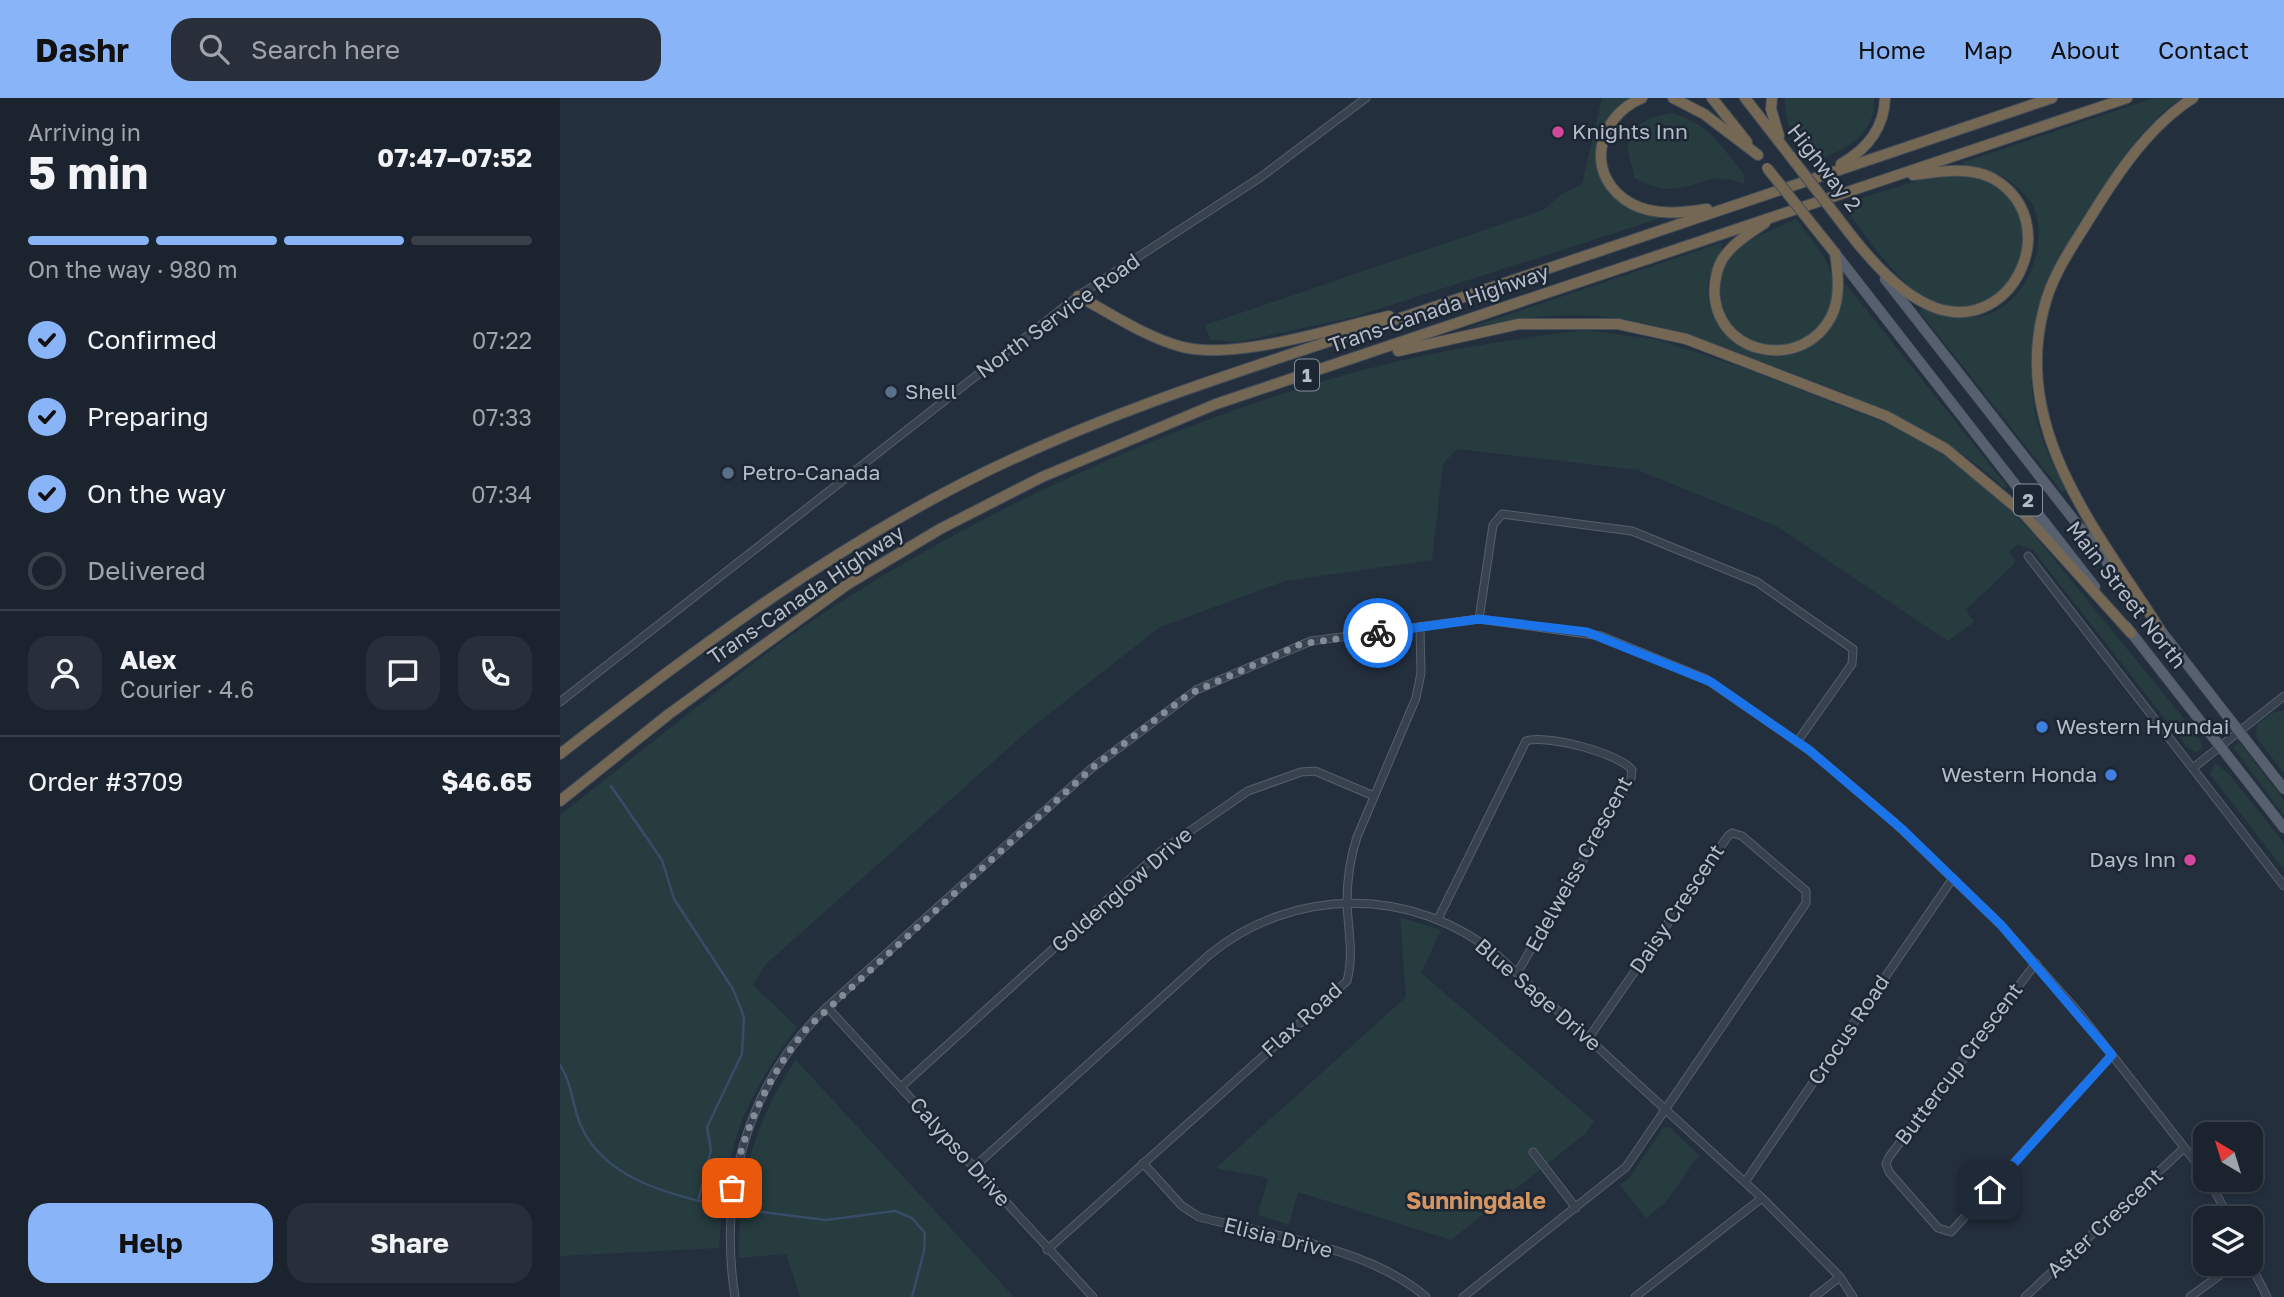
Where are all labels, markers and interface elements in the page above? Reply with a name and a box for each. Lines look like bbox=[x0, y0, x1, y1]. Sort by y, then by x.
search box bbox=[171, 18, 661, 81]
text: Dashr bbox=[35, 30, 129, 69]
icon: search bbox=[195, 30, 233, 68]
text: Search here bbox=[251, 34, 400, 65]
text: Home bbox=[1858, 35, 1926, 64]
text: Map bbox=[1964, 35, 2013, 64]
text: About bbox=[2051, 35, 2120, 64]
text: Contact bbox=[2158, 35, 2249, 64]
text: Arriving in bbox=[28, 118, 141, 146]
place label: Knights Inn bbox=[1572, 118, 1688, 144]
street label: Highway 2 bbox=[1782, 118, 1867, 217]
marker: Knights Inn bbox=[1550, 124, 1566, 140]
text: 07:47–07:52 bbox=[377, 142, 532, 173]
text: 5 min bbox=[28, 144, 148, 199]
street label: North Service Road bbox=[971, 247, 1144, 383]
text: On the way · 980 m bbox=[28, 255, 238, 283]
street label: Trans-Canada Highway bbox=[1325, 258, 1552, 358]
icon: check bbox=[28, 321, 66, 359]
text: Confirmed bbox=[87, 324, 217, 355]
text: 07:22 bbox=[472, 326, 532, 354]
road number: 1 bbox=[1295, 360, 1319, 390]
place label: Shell bbox=[905, 378, 957, 404]
marker: Shell bbox=[883, 384, 899, 400]
icon: check bbox=[28, 398, 66, 436]
text: Preparing bbox=[87, 401, 209, 432]
text: 07:33 bbox=[472, 403, 532, 431]
place label: Petro-Canada bbox=[742, 459, 880, 485]
marker: Petro-Canada bbox=[720, 465, 736, 481]
icon: check bbox=[28, 475, 66, 513]
text: On the way bbox=[87, 478, 226, 509]
text: 07:34 bbox=[471, 480, 532, 508]
road number: 2 bbox=[2014, 484, 2042, 516]
street label: Main Street North bbox=[2061, 516, 2192, 673]
street label: Trans-Canada Highway bbox=[702, 519, 909, 670]
text: Delivered bbox=[87, 555, 206, 586]
courier bbox=[1343, 598, 1413, 668]
icon: bike bbox=[1359, 614, 1397, 652]
button: person bbox=[28, 636, 102, 710]
button: chat bbox=[366, 636, 440, 710]
button: phone bbox=[458, 636, 532, 710]
text: Alex bbox=[120, 644, 177, 675]
text: Courier · 4.6 bbox=[120, 675, 254, 703]
place label: Western Hyundai bbox=[2056, 713, 2229, 739]
marker: Western Hyundai bbox=[2034, 719, 2050, 735]
place label: Western Honda bbox=[1941, 761, 2097, 787]
text: Order #3709 bbox=[28, 766, 183, 797]
text: $46.65 bbox=[441, 766, 532, 797]
marker: Western Honda bbox=[2103, 767, 2119, 783]
street label: Edelweiss Crescent bbox=[1519, 771, 1637, 956]
street label: Goldenglow Drive bbox=[1046, 821, 1197, 957]
street label: Daisy Crescent bbox=[1623, 839, 1729, 978]
place label: Days Inn bbox=[2089, 846, 2176, 872]
marker: Days Inn bbox=[2182, 852, 2198, 868]
street label: Blue Sage Drive bbox=[1470, 932, 1607, 1056]
street label: Crocus Road bbox=[1802, 970, 1894, 1089]
street label: Flax Road bbox=[1256, 976, 1347, 1062]
street label: Buttercup Crescent bbox=[1889, 977, 2028, 1150]
street label: Calypso Drive bbox=[905, 1091, 1017, 1211]
north arrow bbox=[2193, 1122, 2263, 1192]
map controls bbox=[2193, 1122, 2263, 1276]
pin bbox=[702, 1158, 762, 1218]
pin bbox=[1960, 1160, 2020, 1220]
street label: Aster Crescent bbox=[2041, 1162, 2168, 1283]
icon: bag bbox=[713, 1169, 751, 1207]
icon: home bbox=[1971, 1171, 2009, 1209]
district label: Sunningdale bbox=[1406, 1186, 1546, 1214]
button: Help bbox=[28, 1203, 273, 1283]
button: Share bbox=[287, 1203, 532, 1283]
button: layers bbox=[2193, 1206, 2263, 1276]
street label: Elisia Drive bbox=[1221, 1211, 1335, 1263]

